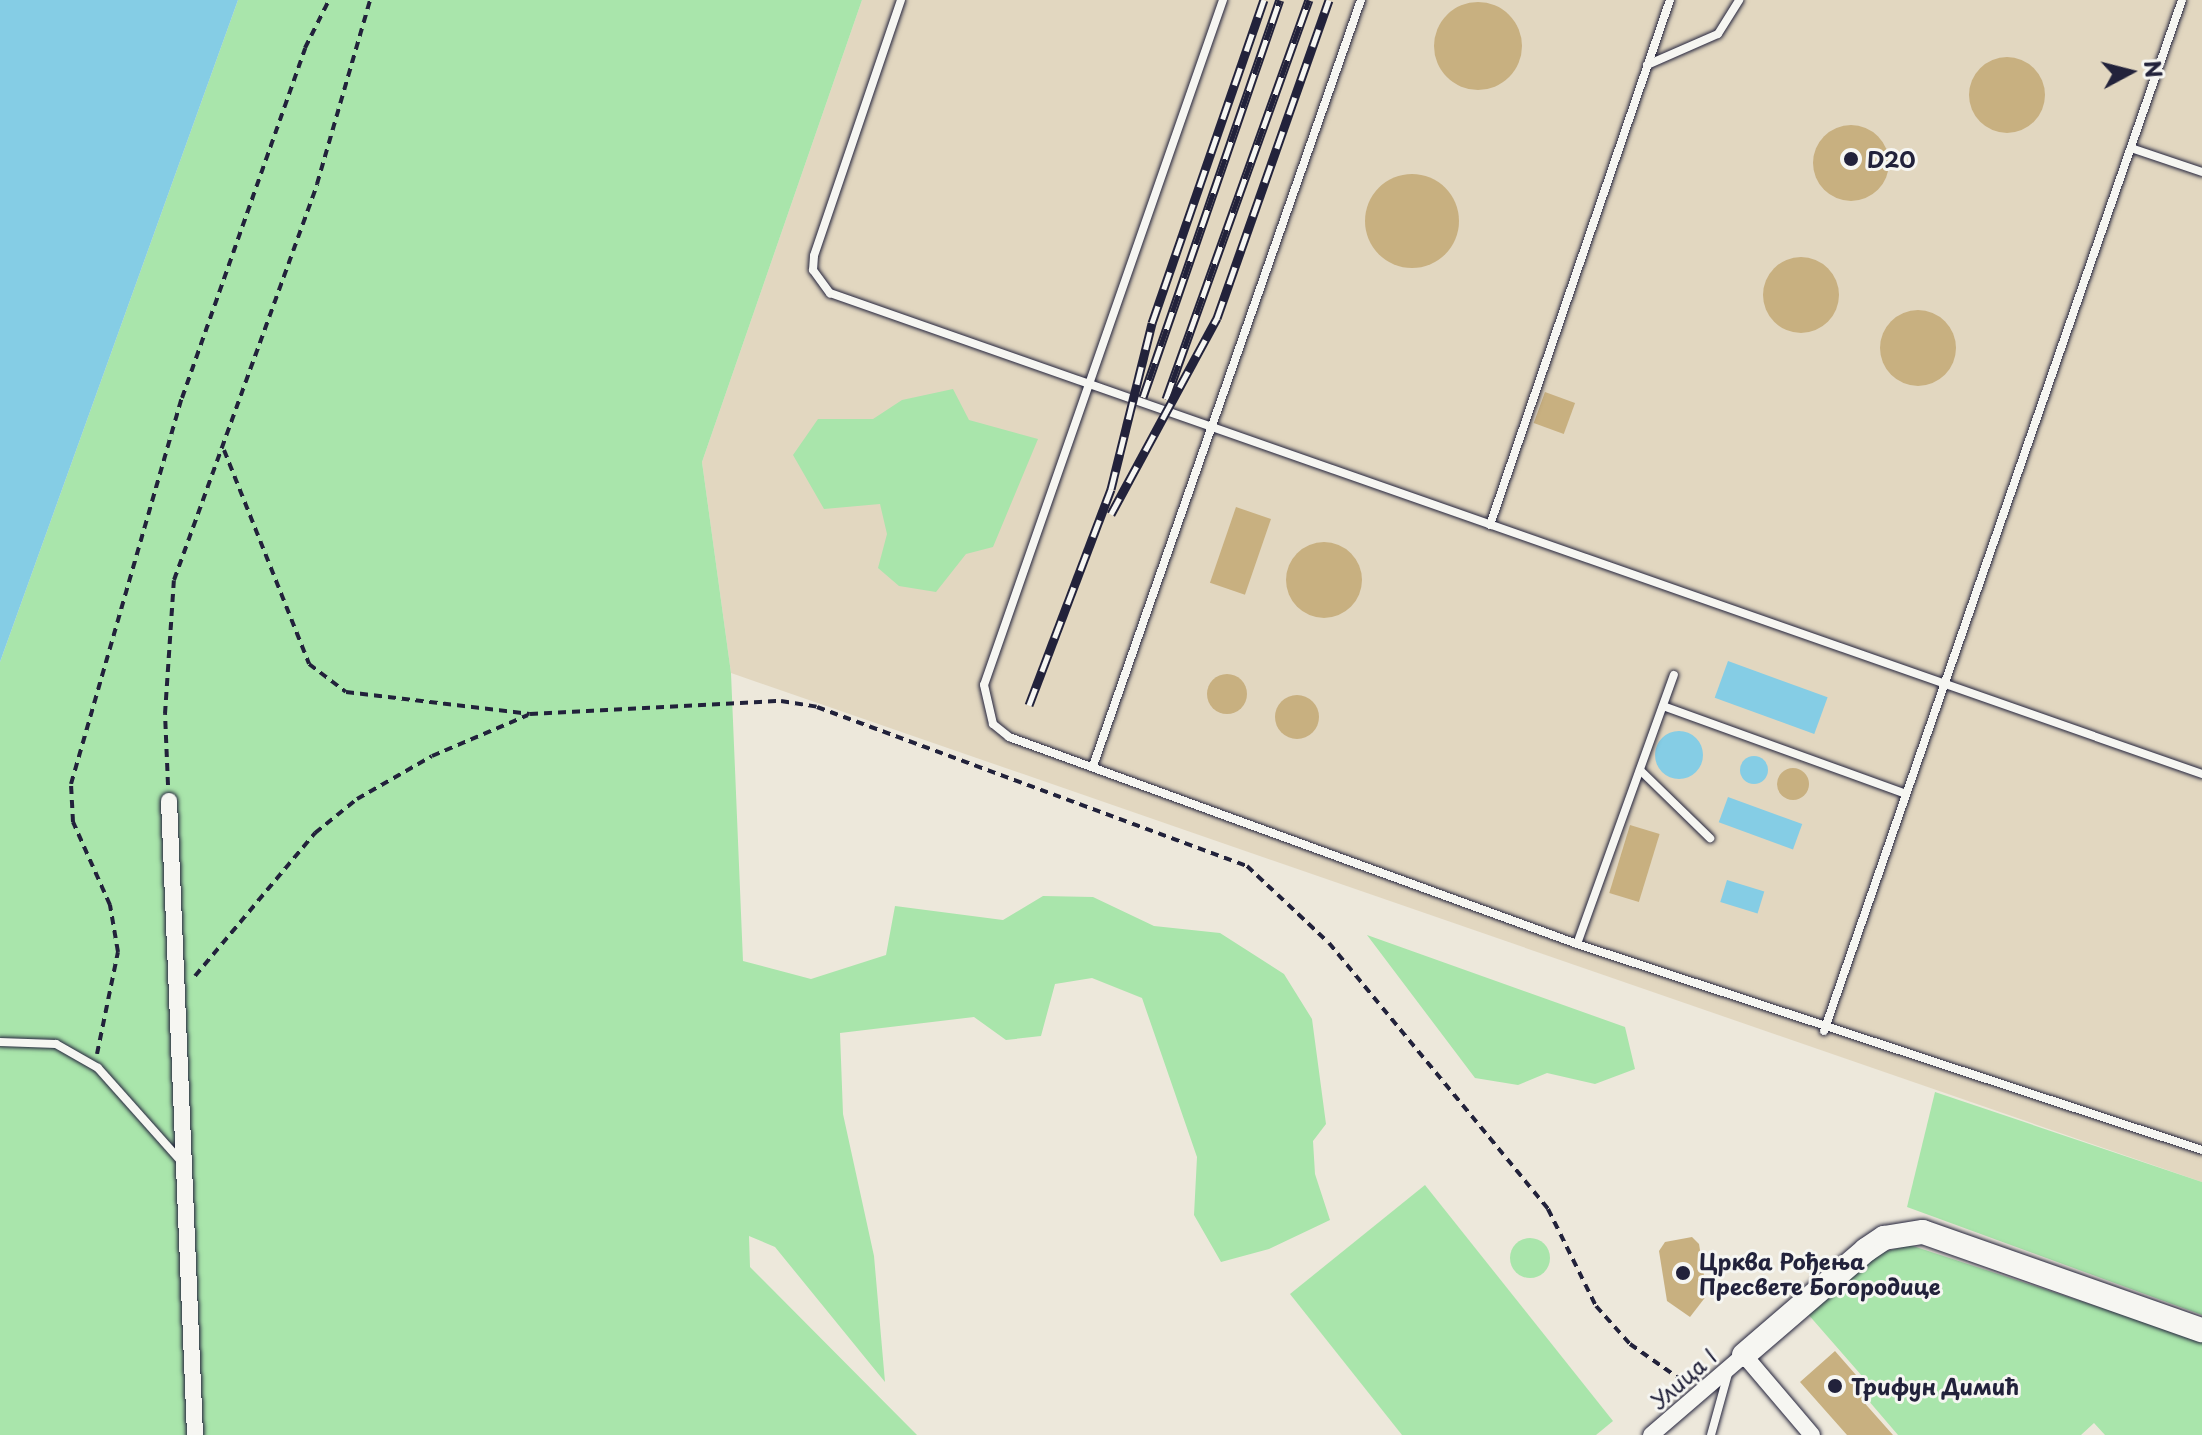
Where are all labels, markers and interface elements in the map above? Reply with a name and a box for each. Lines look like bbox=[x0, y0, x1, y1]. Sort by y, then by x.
north arrow bbox=[2090, 32, 2170, 112]
text: N bbox=[2137, 58, 2172, 80]
place label: D20 bbox=[1867, 146, 1915, 172]
marker: D20 bbox=[1842, 150, 1860, 168]
place label: Црква Рођења Пресвете Богородице bbox=[1699, 1247, 1941, 1298]
marker: Црква Рођења Пресвете Богородице bbox=[1674, 1264, 1692, 1282]
street label: Улица I bbox=[1644, 1342, 1722, 1414]
place label: Трифун Димић bbox=[1851, 1373, 2021, 1399]
marker: Трифун Димић bbox=[1826, 1377, 1844, 1395]

